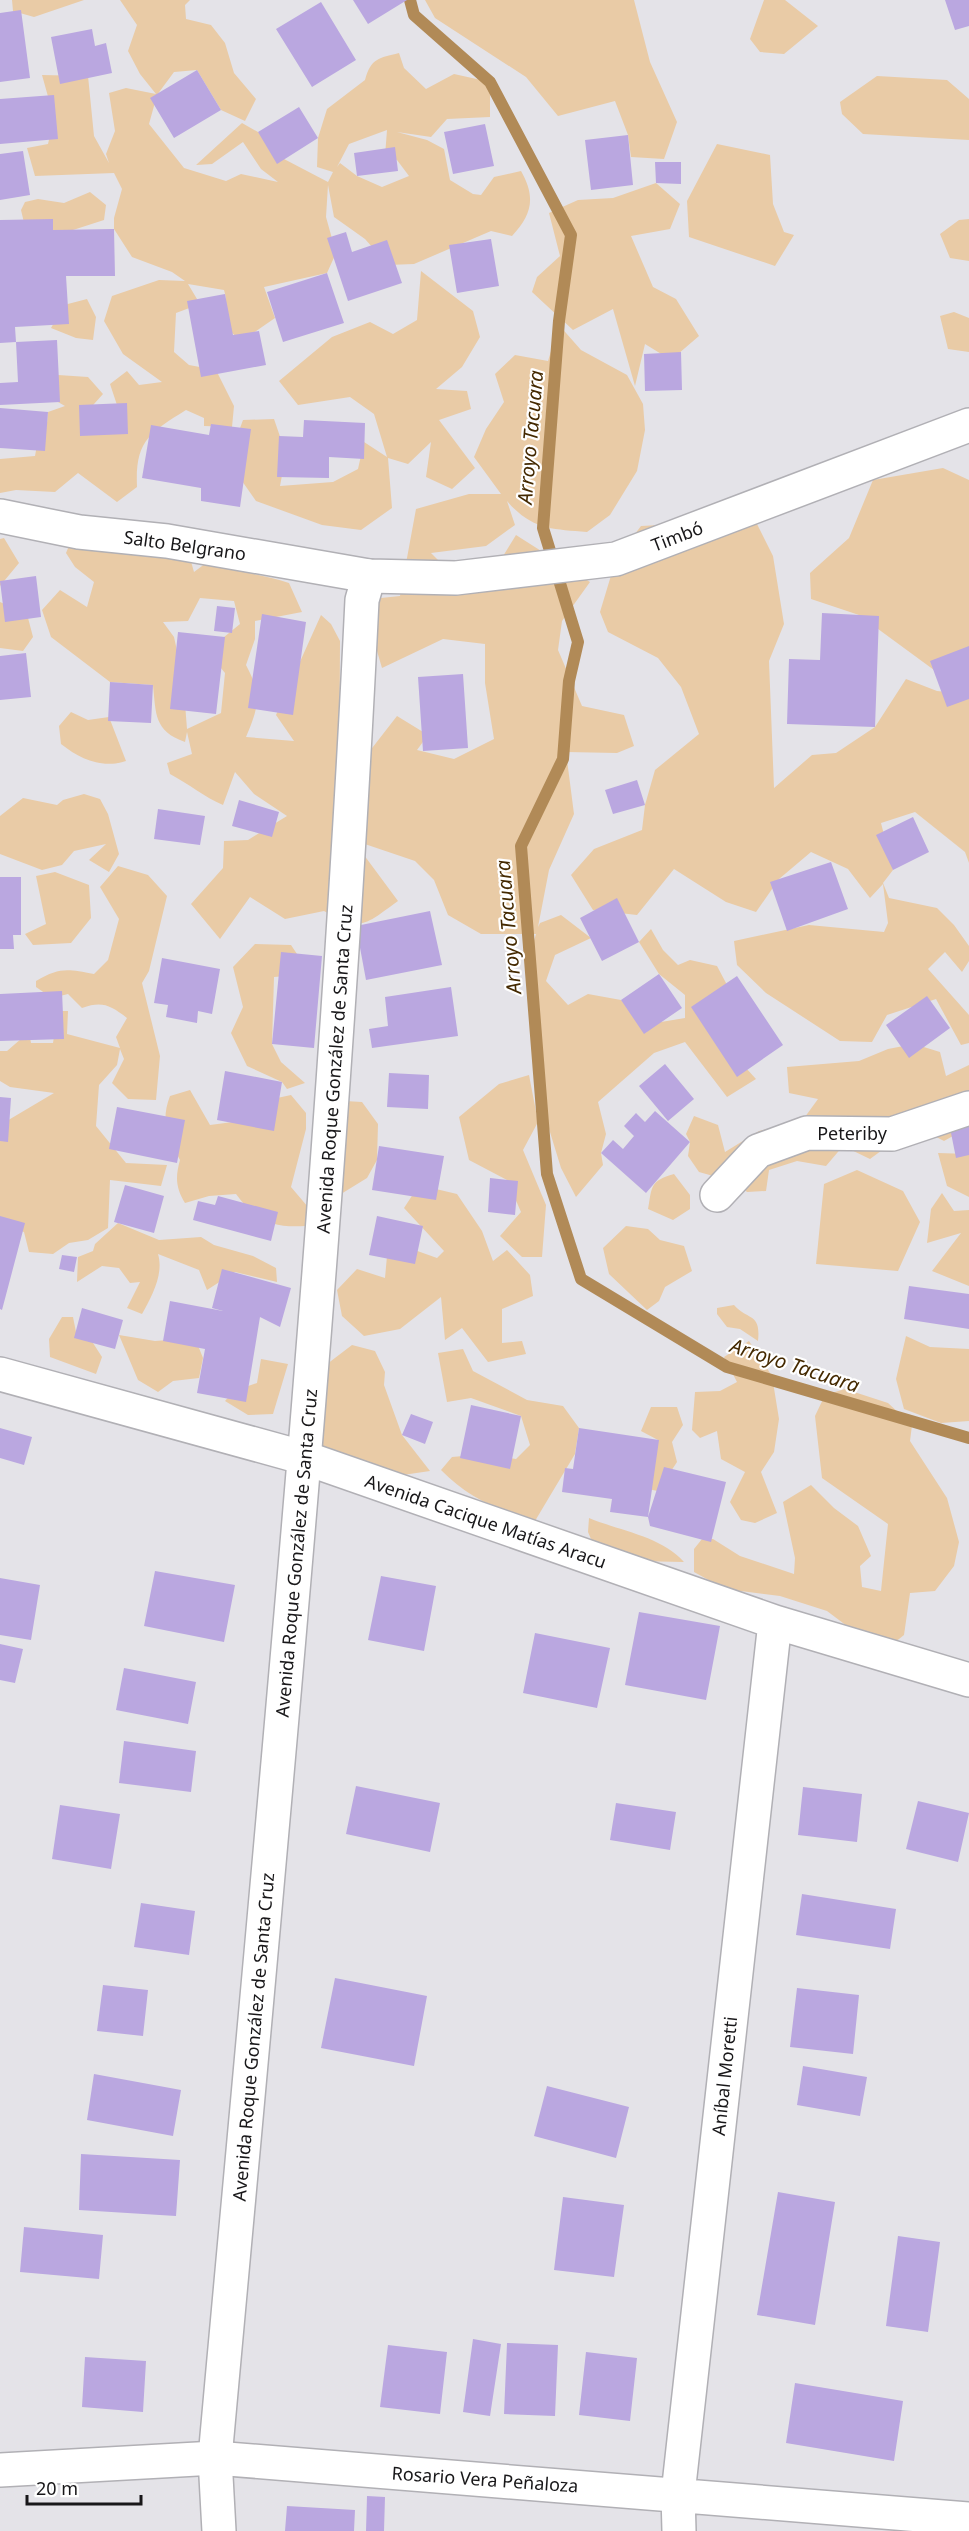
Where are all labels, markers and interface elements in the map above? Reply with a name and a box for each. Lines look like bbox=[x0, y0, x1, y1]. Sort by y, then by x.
water label: Arroyo Tacuara bbox=[511, 369, 549, 507]
street label: Timbó bbox=[648, 515, 706, 557]
street label: Salto Belgrano bbox=[122, 525, 248, 565]
water label: Arroyo Tacuara bbox=[489, 859, 527, 997]
street label: Avenida Roque González de Santa Cruz bbox=[311, 904, 357, 1234]
street label: Peteriby bbox=[817, 1121, 888, 1145]
water label: Arroyo Tacuara bbox=[725, 1331, 863, 1399]
street label: Avenida Roque González de Santa Cruz bbox=[270, 1388, 322, 1718]
street label: Avenida Cacique Matías Aracu bbox=[362, 1468, 610, 1574]
street label: Avenida Roque González de Santa Cruz bbox=[227, 1872, 279, 2202]
street label: Aníbal Moretti bbox=[706, 2015, 742, 2137]
street label: Rosario Vera Peñaloza bbox=[391, 2461, 579, 2497]
scale bar bbox=[27, 2468, 141, 2506]
text: 20 m bbox=[36, 2476, 78, 2500]

